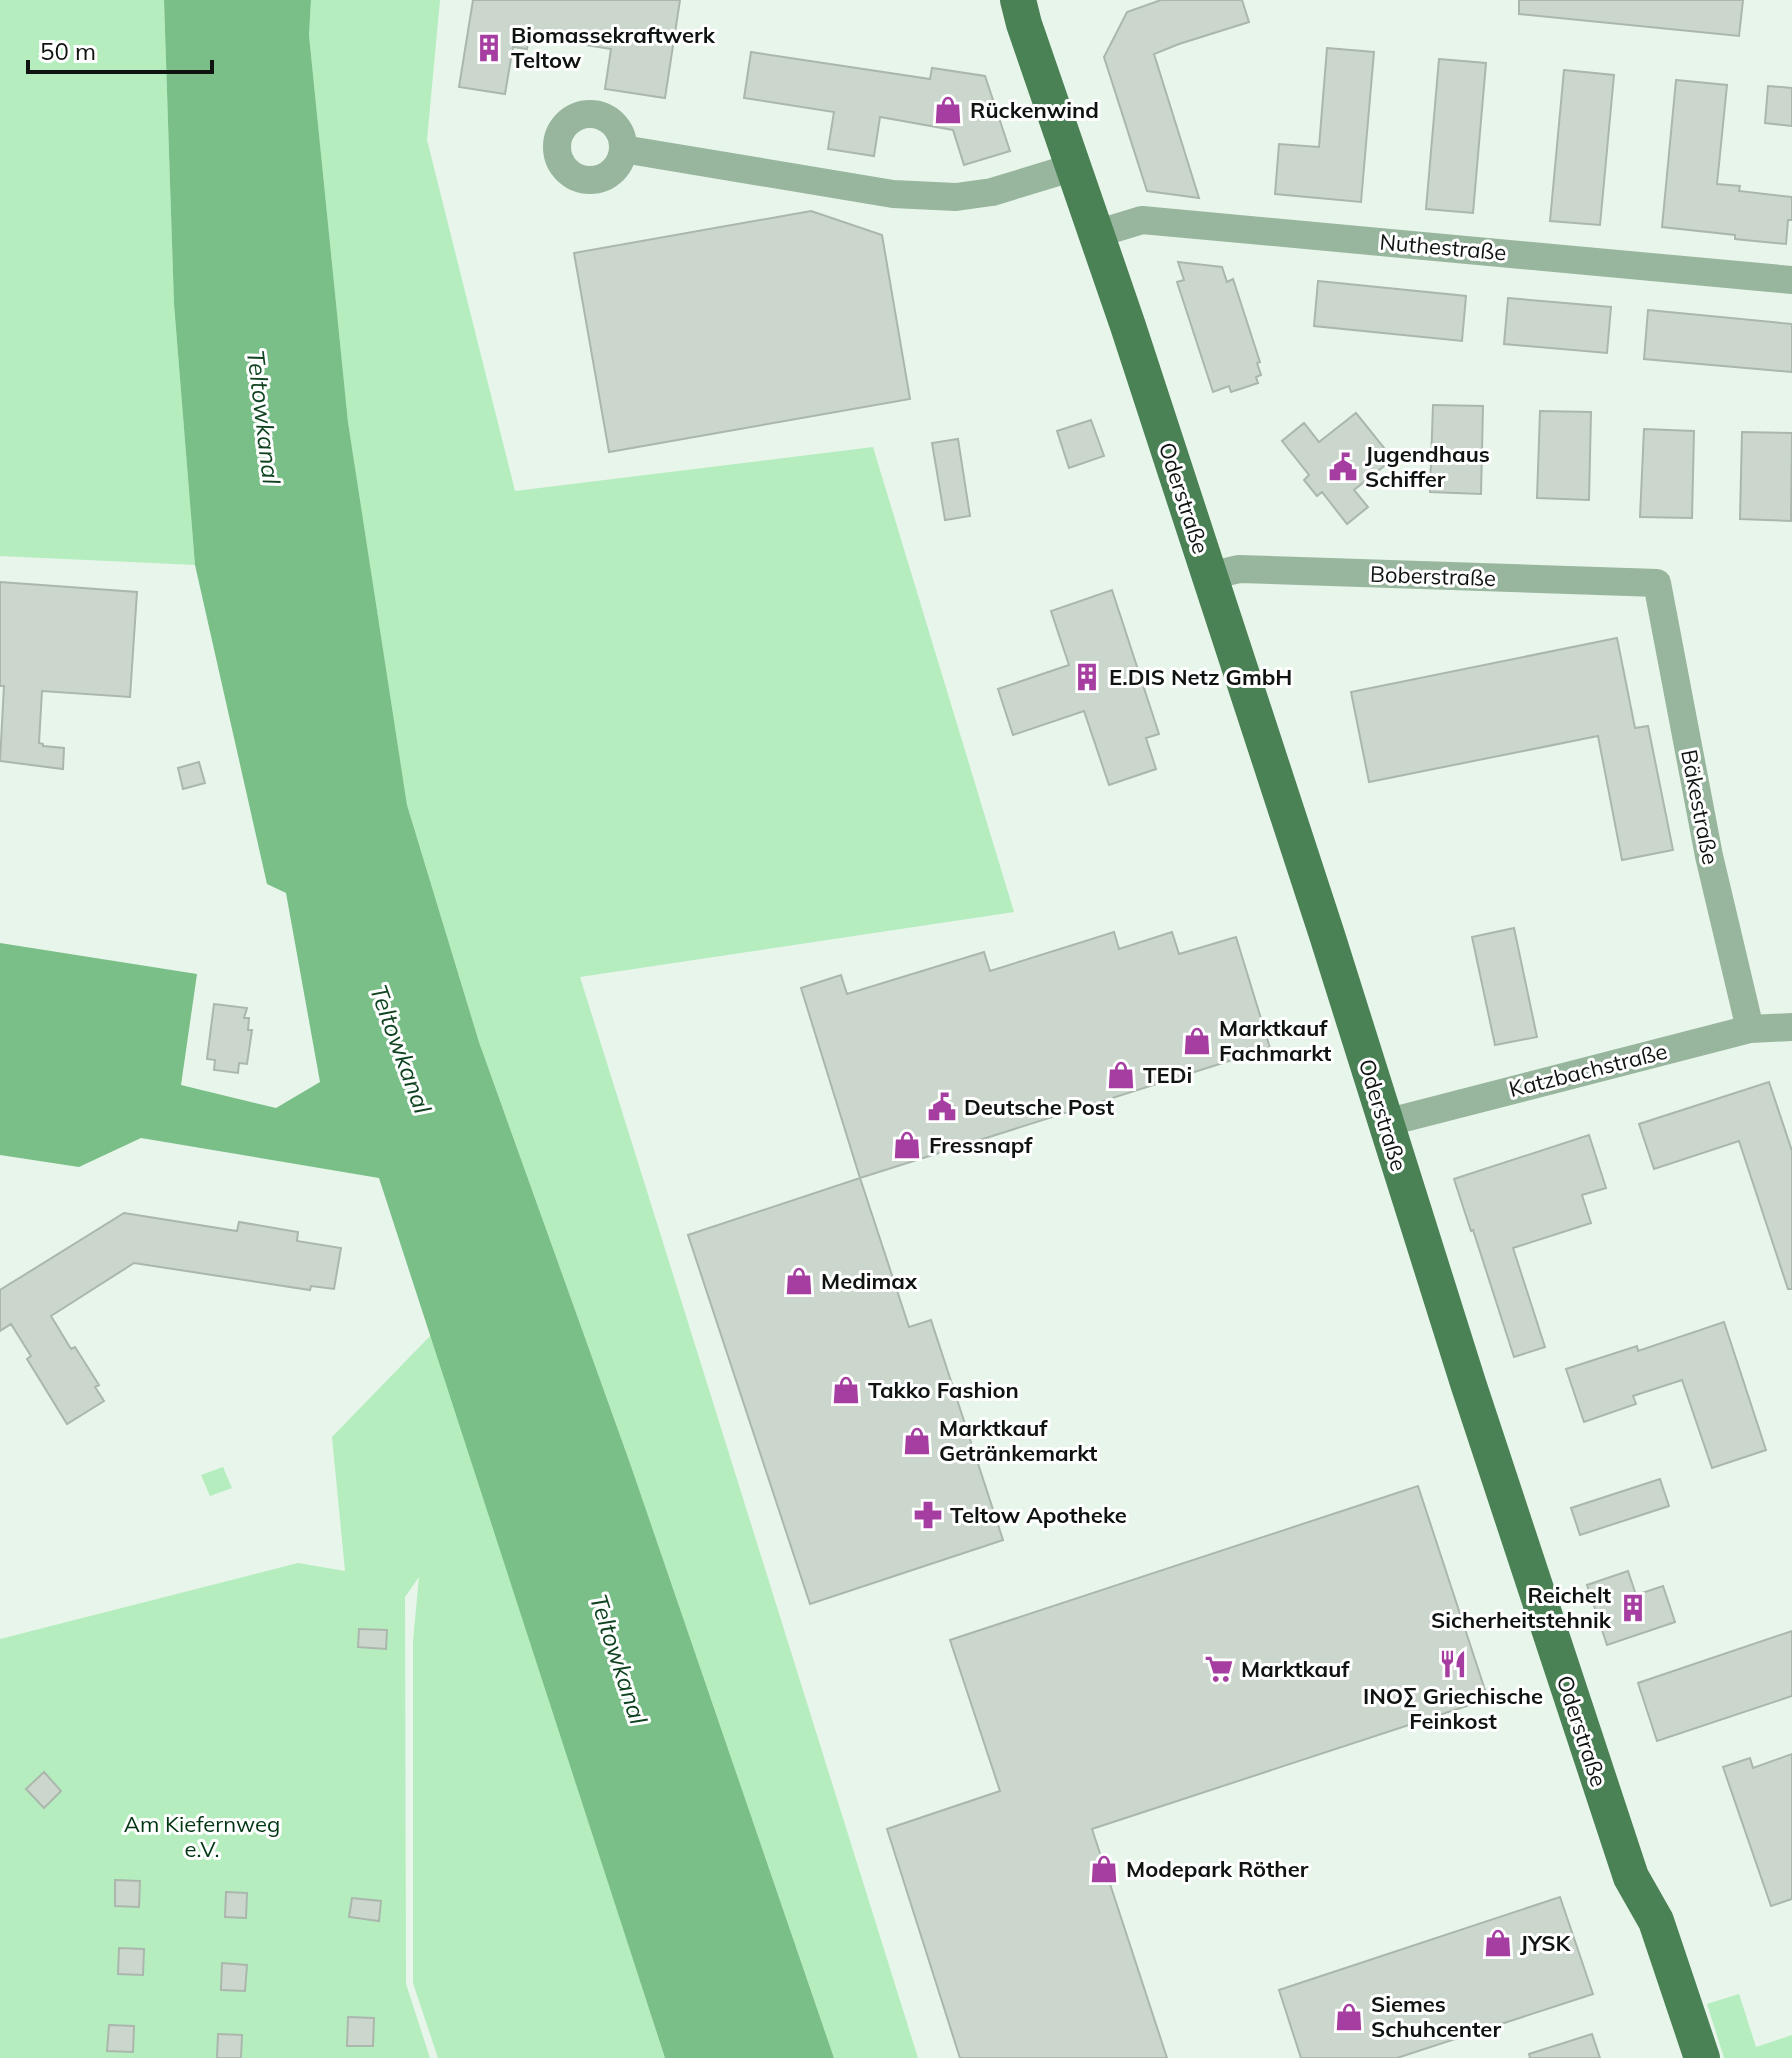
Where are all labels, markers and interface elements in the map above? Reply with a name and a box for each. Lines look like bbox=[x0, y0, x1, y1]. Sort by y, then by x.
place label: Biomassekraftwerk Teltow bbox=[511, 21, 716, 74]
scale bar bbox=[28, 24, 212, 74]
building icon: Biomassekraftwerk Teltow bbox=[474, 33, 504, 63]
text: 50 m bbox=[40, 36, 96, 66]
shop icon: Rückenwind bbox=[933, 95, 963, 125]
place label: Rückenwind bbox=[970, 96, 1099, 124]
street label: Nuthestraße bbox=[1378, 228, 1508, 266]
water label: Teltowkanal bbox=[241, 348, 287, 486]
street label: Oderstraße bbox=[1153, 439, 1215, 557]
place label: Jugendhaus Schiffer bbox=[1365, 440, 1490, 493]
public building icon: Jugendhaus Schiffer bbox=[1328, 452, 1358, 482]
street label: Boberstraße bbox=[1370, 560, 1496, 592]
building icon: E.DIS Netz GmbH bbox=[1072, 662, 1102, 692]
place label: E.DIS Netz GmbH bbox=[1109, 663, 1292, 691]
street label: Bäkestraße bbox=[1675, 747, 1725, 867]
water label: Teltowkanal bbox=[364, 980, 438, 1118]
place label: Marktkauf Fachmarkt bbox=[1219, 1014, 1331, 1067]
shop icon: Marktkauf Fachmarkt bbox=[1182, 1026, 1212, 1056]
street label: Katzbachstraße bbox=[1506, 1037, 1670, 1103]
street label: Oderstraße bbox=[1353, 1056, 1413, 1174]
shop icon: TEDi bbox=[1106, 1060, 1136, 1090]
place label: TEDi bbox=[1143, 1061, 1192, 1089]
public building icon: Deutsche Post bbox=[927, 1092, 957, 1122]
place label: Deutsche Post bbox=[964, 1093, 1114, 1121]
shop icon: Fressnapf bbox=[892, 1130, 922, 1160]
place label: Fressnapf bbox=[929, 1131, 1033, 1159]
shop icon: Medimax bbox=[784, 1266, 814, 1296]
place label: Medimax bbox=[821, 1267, 918, 1295]
shop icon: Takko Fashion bbox=[831, 1375, 861, 1405]
place label: Takko Fashion bbox=[868, 1376, 1019, 1404]
place label: Marktkauf Getränkemarkt bbox=[939, 1414, 1097, 1467]
shop icon: Marktkauf Getränkemarkt bbox=[902, 1426, 932, 1456]
pharmacy icon: Teltow Apotheke bbox=[913, 1500, 943, 1530]
place label: Teltow Apotheke bbox=[950, 1501, 1127, 1529]
place label: Reichelt Sicherheitstehnik bbox=[1431, 1581, 1612, 1634]
water label: Teltowkanal bbox=[584, 1590, 654, 1728]
building icon: Reichelt Sicherheitstehnik bbox=[1618, 1593, 1648, 1623]
restaurant icon: INOΣ Griechische Feinkost bbox=[1438, 1649, 1468, 1679]
supermarket icon: Marktkauf bbox=[1204, 1654, 1234, 1684]
place label: Marktkauf bbox=[1241, 1655, 1350, 1683]
street label: Oderstraße bbox=[1551, 1672, 1613, 1790]
place label: INOΣ Griechische Feinkost bbox=[1363, 1682, 1543, 1735]
park label: Am Kiefernweg e.V. bbox=[124, 1810, 280, 1863]
shop icon: Modepark Röther bbox=[1089, 1854, 1119, 1884]
place label: Modepark Röther bbox=[1126, 1855, 1309, 1883]
shop icon: JYSK bbox=[1483, 1928, 1513, 1958]
place label: JYSK bbox=[1520, 1929, 1571, 1957]
place label: Siemes Schuhcenter bbox=[1371, 1990, 1501, 2043]
shop icon: Siemes Schuhcenter bbox=[1334, 2002, 1364, 2032]

